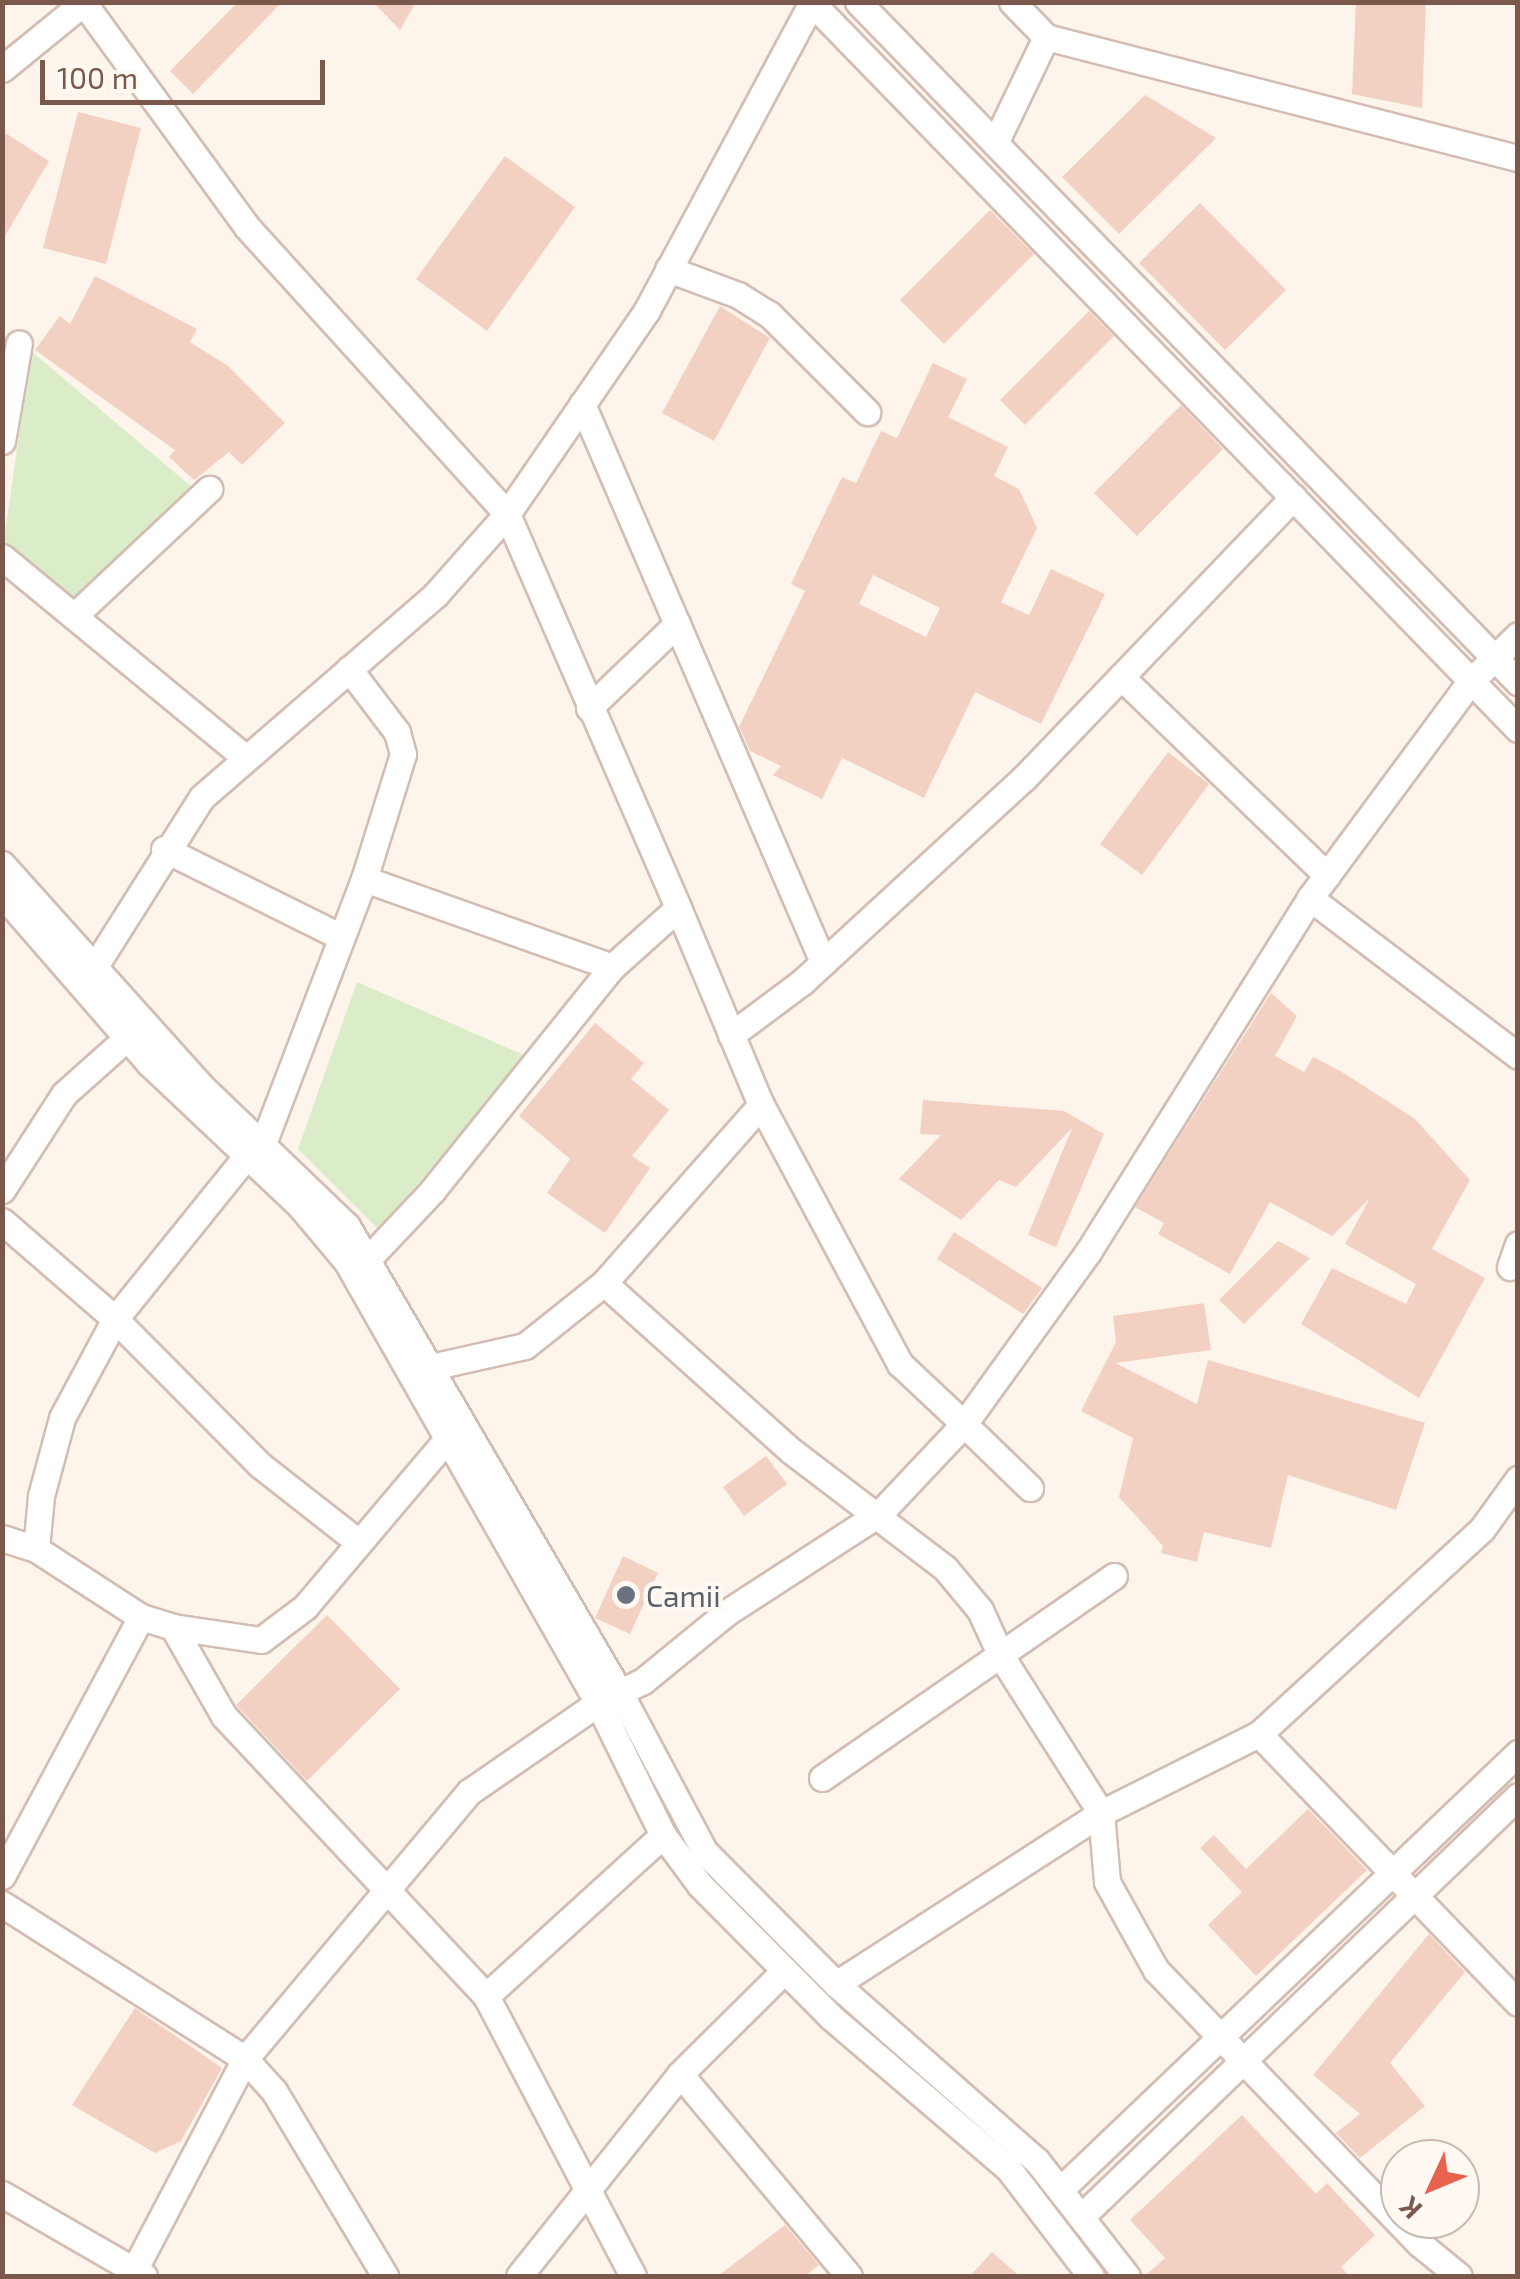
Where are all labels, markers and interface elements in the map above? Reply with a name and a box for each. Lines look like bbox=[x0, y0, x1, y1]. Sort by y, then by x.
scale bar bbox=[45, 40, 330, 102]
text: 100 m bbox=[57, 59, 138, 95]
place label: Camii bbox=[646, 1577, 721, 1613]
marker: Camii bbox=[615, 1584, 637, 1606]
north arrow bbox=[1380, 2139, 1480, 2239]
text: K bbox=[1391, 2190, 1428, 2227]

